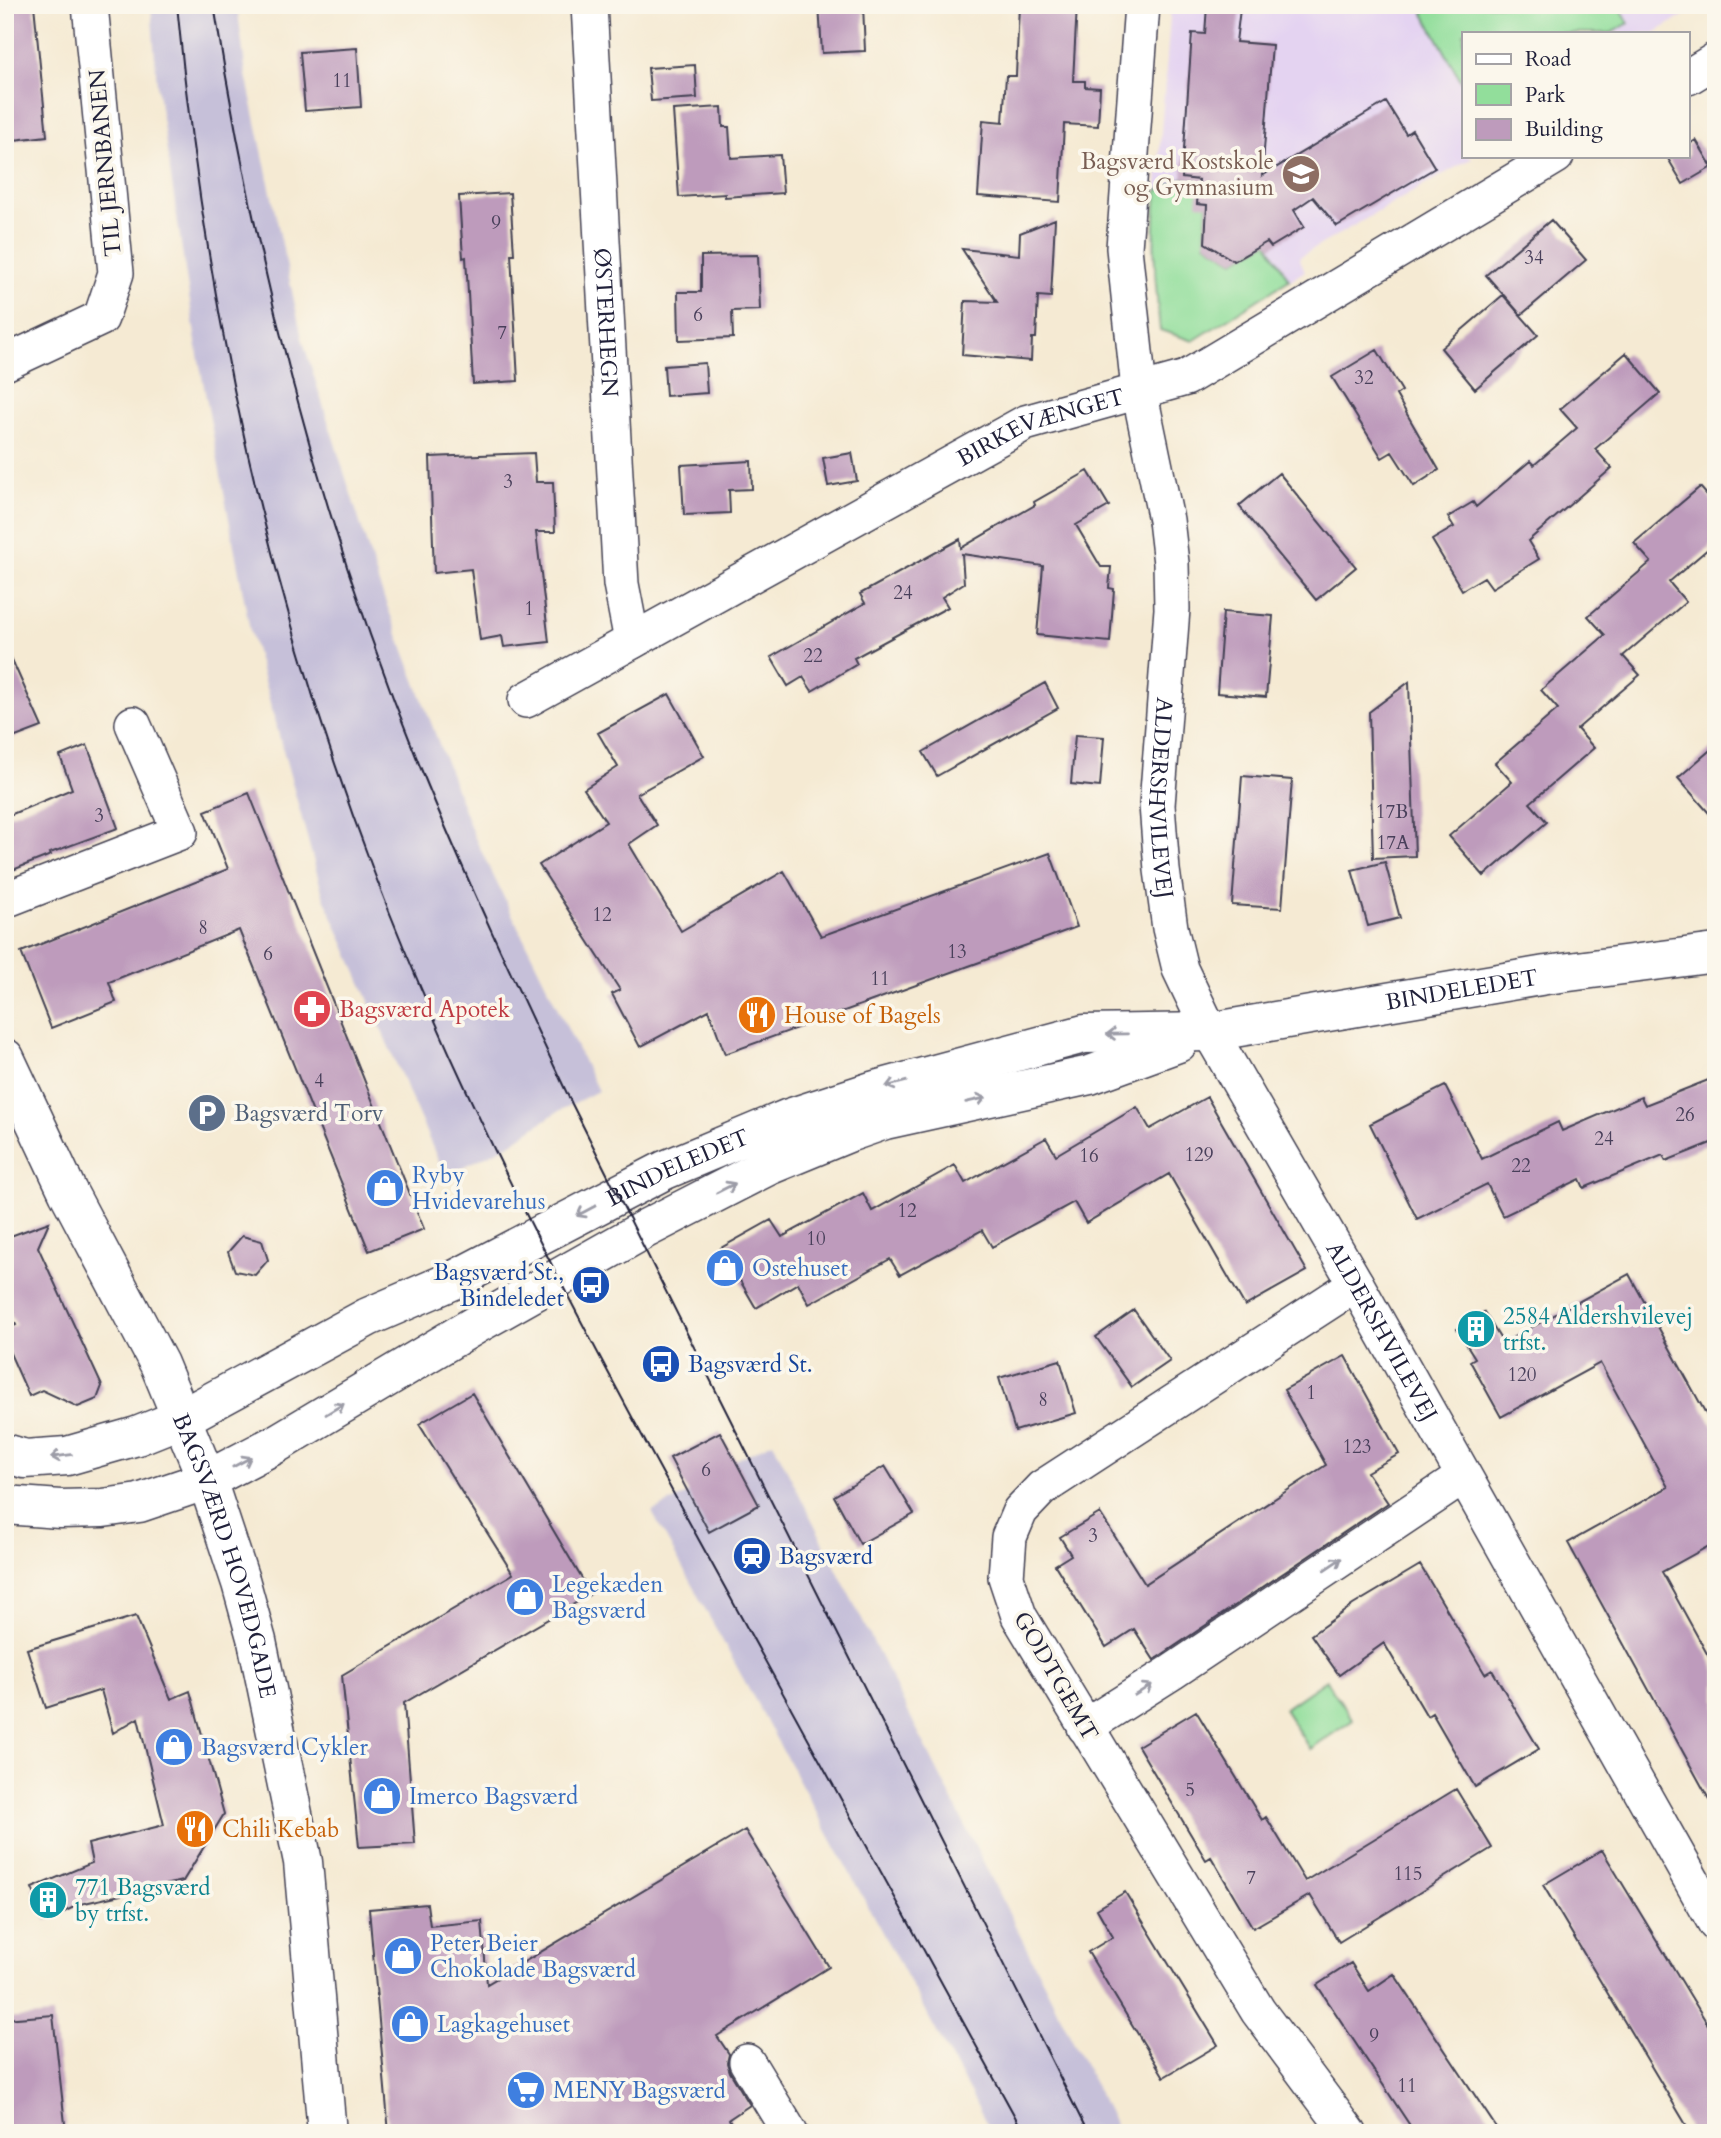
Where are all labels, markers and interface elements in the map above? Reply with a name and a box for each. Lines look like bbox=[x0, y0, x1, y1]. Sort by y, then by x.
legend bbox=[1462, 32, 1690, 158]
text: Road bbox=[1525, 45, 1571, 74]
street label: TIL JERNBANEN bbox=[81, 68, 129, 258]
house number: 11 bbox=[332, 68, 352, 94]
text: Park bbox=[1525, 81, 1566, 110]
text: Building bbox=[1525, 115, 1603, 144]
place label: Bagsværd Kostskole og Gymnasium bbox=[1081, 146, 1275, 203]
school or university icon: Bagsværd Kostskole og Gymnasium bbox=[1280, 153, 1322, 195]
house number: 9 bbox=[491, 210, 501, 236]
house number: 34 bbox=[1524, 245, 1544, 271]
street label: ØSTERHEGN bbox=[587, 247, 626, 398]
house number: 6 bbox=[693, 302, 703, 328]
house number: 7 bbox=[497, 320, 507, 346]
house number: 32 bbox=[1354, 365, 1374, 391]
street label: BIRKEVÆNGET bbox=[951, 380, 1128, 473]
house number: 3 bbox=[503, 469, 513, 495]
house number: 24 bbox=[893, 580, 913, 606]
house number: 1 bbox=[524, 596, 534, 622]
house number: 22 bbox=[803, 643, 823, 669]
street label: ALDERSHVILEVEJ bbox=[1141, 696, 1181, 900]
house number: 17B bbox=[1376, 799, 1408, 825]
house number: 3 bbox=[94, 803, 104, 829]
house number: 17A bbox=[1377, 830, 1410, 856]
house number: 12 bbox=[592, 902, 612, 928]
house number: 8 bbox=[198, 915, 208, 941]
house number: 13 bbox=[947, 939, 967, 965]
house number: 6 bbox=[263, 941, 273, 967]
street label: BINDELEDET bbox=[1383, 961, 1540, 1017]
house number: 11 bbox=[870, 966, 890, 992]
pharmacy icon: Bagsværd Apotek bbox=[291, 988, 333, 1030]
place label: Bagsværd Apotek bbox=[339, 994, 511, 1025]
restaurant icon: House of Bagels bbox=[736, 994, 778, 1036]
place label: House of Bagels bbox=[784, 1000, 941, 1031]
one-way arrow bbox=[1106, 1027, 1129, 1040]
house number: 4 bbox=[314, 1068, 324, 1094]
one-way arrow bbox=[886, 1079, 908, 1092]
parking icon: Bagsværd Torv bbox=[186, 1092, 228, 1134]
one-way arrow bbox=[964, 1093, 987, 1107]
place label: Bagsværd Torv bbox=[234, 1098, 384, 1129]
house number: 26 bbox=[1675, 1102, 1695, 1128]
street label: BINDELEDET bbox=[601, 1121, 754, 1214]
house number: 24 bbox=[1594, 1126, 1614, 1152]
house number: 129 bbox=[1184, 1142, 1214, 1168]
house number: 16 bbox=[1079, 1143, 1099, 1169]
house number: 22 bbox=[1511, 1153, 1531, 1179]
place label: Ryby Hvidevarehus bbox=[412, 1160, 545, 1217]
shop icon: Ryby Hvidevarehus bbox=[364, 1167, 406, 1209]
one-way arrow bbox=[715, 1180, 736, 1194]
house number: 12 bbox=[897, 1198, 917, 1224]
one-way arrow bbox=[577, 1204, 597, 1218]
house number: 10 bbox=[806, 1226, 826, 1252]
street label: ALDERSHVILEVEJ bbox=[1319, 1236, 1445, 1427]
shop icon: Ostehuset bbox=[704, 1247, 746, 1289]
place label: Ostehuset bbox=[752, 1253, 848, 1284]
place label: Bagsværd St., Bindeledet bbox=[433, 1257, 564, 1314]
bus stop icon: Bagsværd St., Bindeledet bbox=[570, 1264, 612, 1306]
place label: 2584 Aldershvilevej trfst. bbox=[1503, 1301, 1693, 1358]
building icon: 2584 Aldershvilevej trfst. bbox=[1455, 1308, 1497, 1350]
bus stop icon: Bagsværd St. bbox=[640, 1343, 682, 1385]
place label: Bagsværd St. bbox=[688, 1349, 813, 1380]
house number: 120 bbox=[1507, 1362, 1537, 1388]
house number: 1 bbox=[1306, 1380, 1316, 1406]
house number: 8 bbox=[1038, 1387, 1048, 1413]
one-way arrow bbox=[324, 1401, 344, 1415]
street label: BAGSVÆRD HOVEDGADE bbox=[166, 1408, 284, 1701]
house number: 123 bbox=[1342, 1434, 1372, 1460]
one-way arrow bbox=[50, 1449, 73, 1462]
one-way arrow bbox=[231, 1454, 251, 1468]
house number: 6 bbox=[701, 1457, 711, 1483]
house number: 3 bbox=[1088, 1523, 1098, 1549]
station icon: Bagsværd bbox=[731, 1535, 773, 1577]
place label: Bagsværd bbox=[779, 1541, 874, 1572]
one-way arrow bbox=[1322, 1557, 1342, 1571]
place label: Legekæden Bagsværd bbox=[552, 1569, 663, 1626]
shop icon: Legekæden Bagsværd bbox=[504, 1576, 546, 1618]
street label: GODTGEMT bbox=[1006, 1606, 1106, 1746]
one-way arrow bbox=[1133, 1683, 1152, 1698]
shop icon: Bagsværd Cykler bbox=[153, 1726, 195, 1768]
place label: Bagsværd Cykler bbox=[201, 1732, 368, 1763]
shop icon: Imerco Bagsværd bbox=[361, 1775, 403, 1817]
house number: 5 bbox=[1185, 1777, 1195, 1803]
place label: Imerco Bagsværd bbox=[409, 1781, 579, 1812]
restaurant icon: Chili Kebab bbox=[174, 1808, 216, 1850]
place label: Chili Kebab bbox=[222, 1814, 339, 1845]
house number: 115 bbox=[1393, 1861, 1423, 1887]
house number: 7 bbox=[1246, 1865, 1256, 1891]
place label: 771 Bagsværd by trfst. bbox=[75, 1872, 211, 1929]
building icon: 771 Bagsværd by trfst. bbox=[27, 1879, 69, 1921]
place label: Peter Beier Chokolade Bagsværd bbox=[430, 1928, 637, 1985]
shop icon: Peter Beier Chokolade Bagsværd bbox=[382, 1935, 424, 1977]
shop icon: Lagkagehuset bbox=[389, 2003, 431, 2045]
place label: Lagkagehuset bbox=[437, 2009, 570, 2040]
house number: 9 bbox=[1369, 2023, 1379, 2049]
supermarket icon: MENY Bagsværd bbox=[505, 2069, 547, 2111]
house number: 11 bbox=[1397, 2073, 1417, 2099]
place label: MENY Bagsværd bbox=[553, 2075, 726, 2106]

